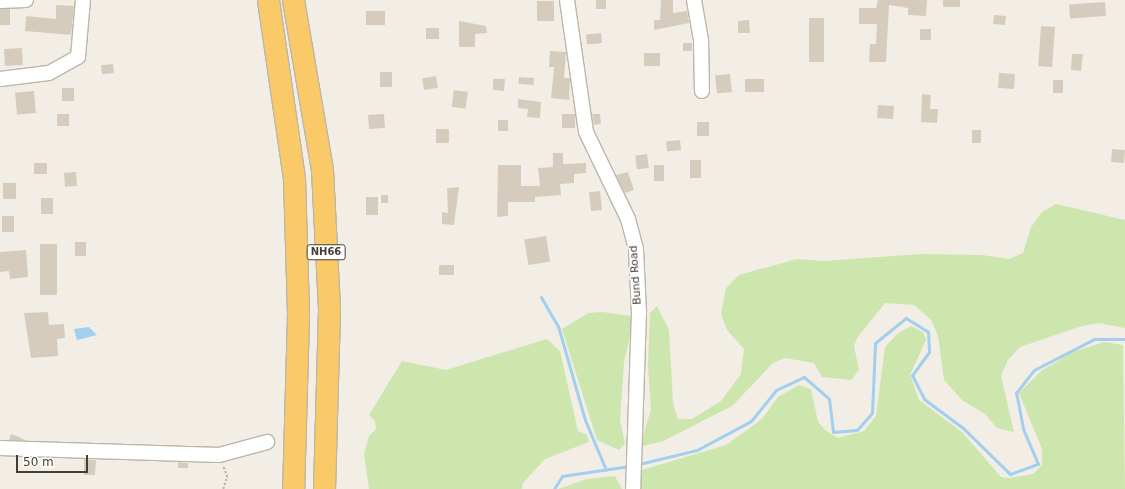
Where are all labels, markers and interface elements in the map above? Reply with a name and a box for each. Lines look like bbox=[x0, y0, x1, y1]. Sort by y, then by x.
road number: NH66 bbox=[306, 244, 346, 260]
street label: Bund Road bbox=[627, 245, 645, 305]
scale bar bbox=[18, 447, 90, 473]
text: 50 m bbox=[23, 455, 54, 469]

